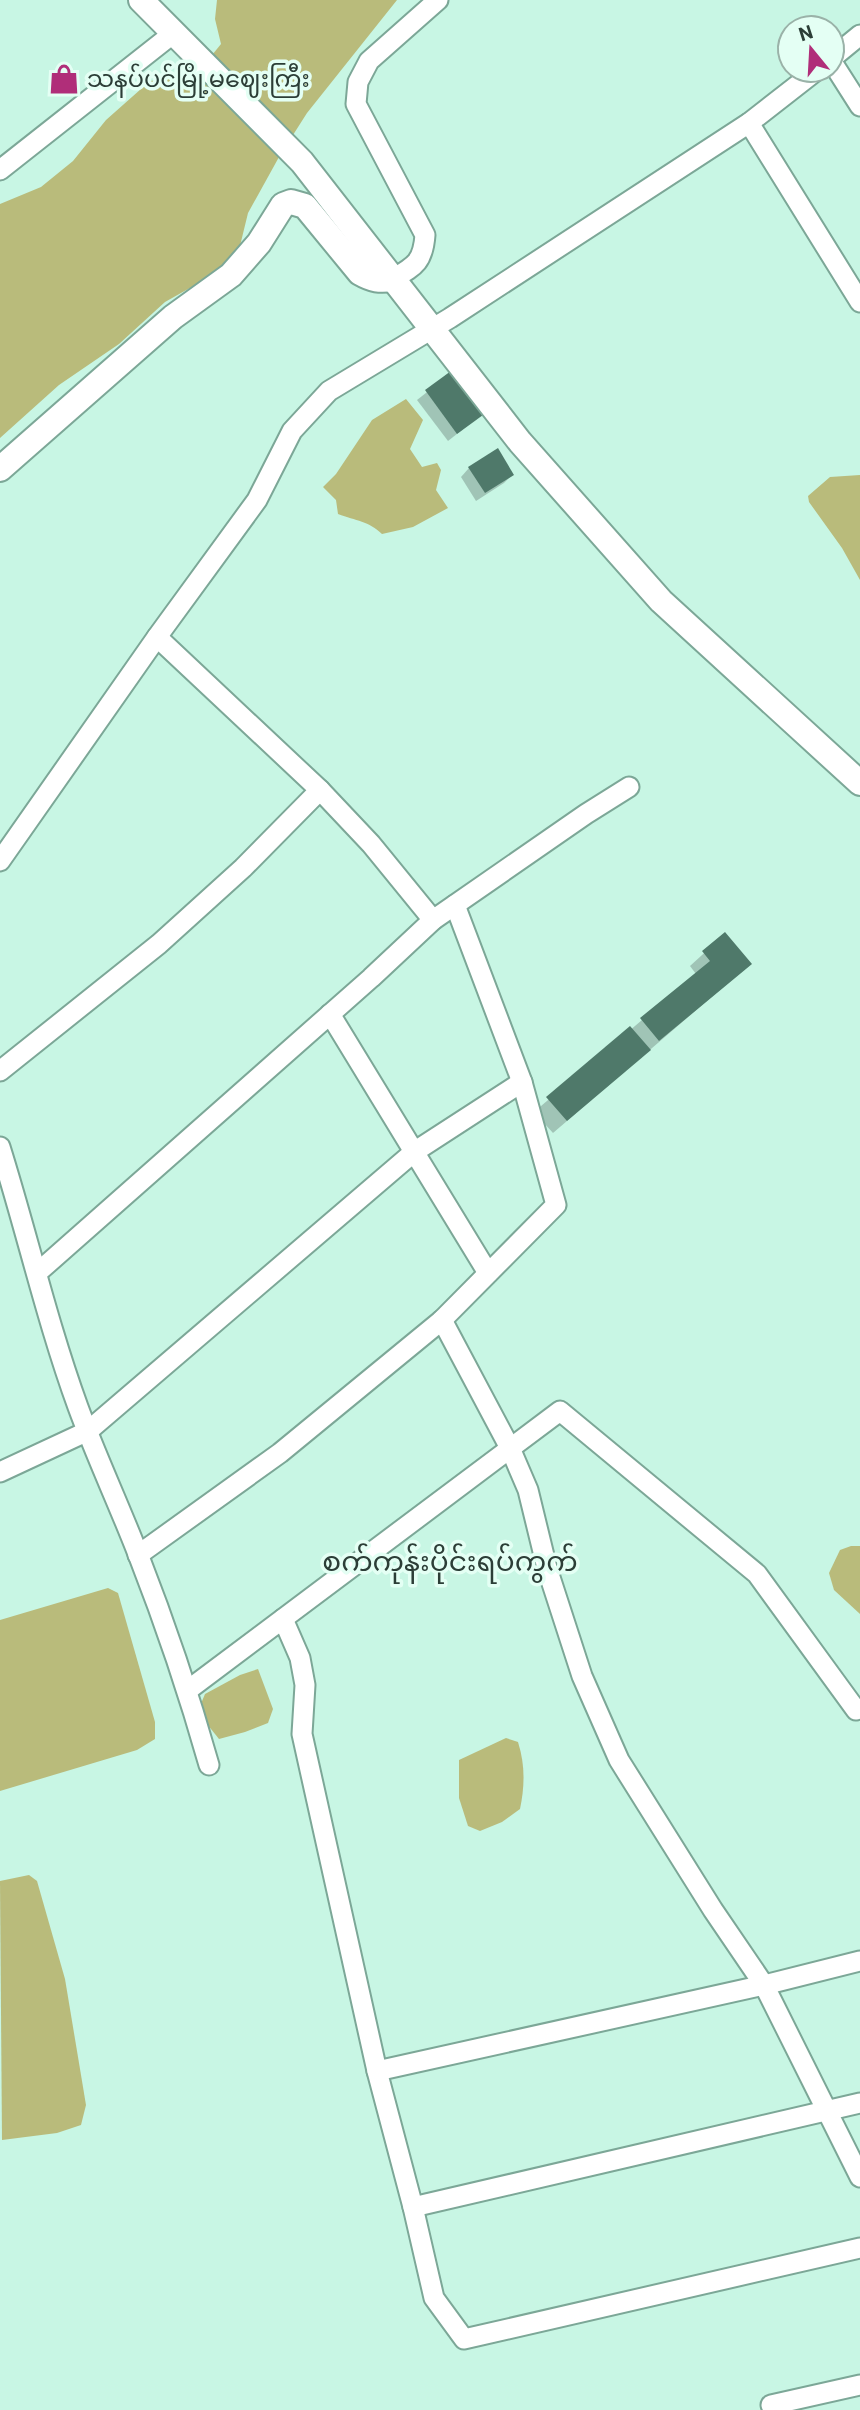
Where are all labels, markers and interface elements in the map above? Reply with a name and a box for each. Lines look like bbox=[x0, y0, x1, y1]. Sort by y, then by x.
north arrow bbox=[776, 14, 846, 84]
text: N bbox=[796, 20, 816, 46]
shop icon: သနပ်ပင်မြို့မဈေးကြီး bbox=[47, 62, 81, 96]
place label: သနပ်ပင်မြို့မဈေးကြီး bbox=[87, 63, 310, 98]
district label: စက်ကုန်းပိုင်းရပ်ကွက် bbox=[322, 1543, 578, 1584]

